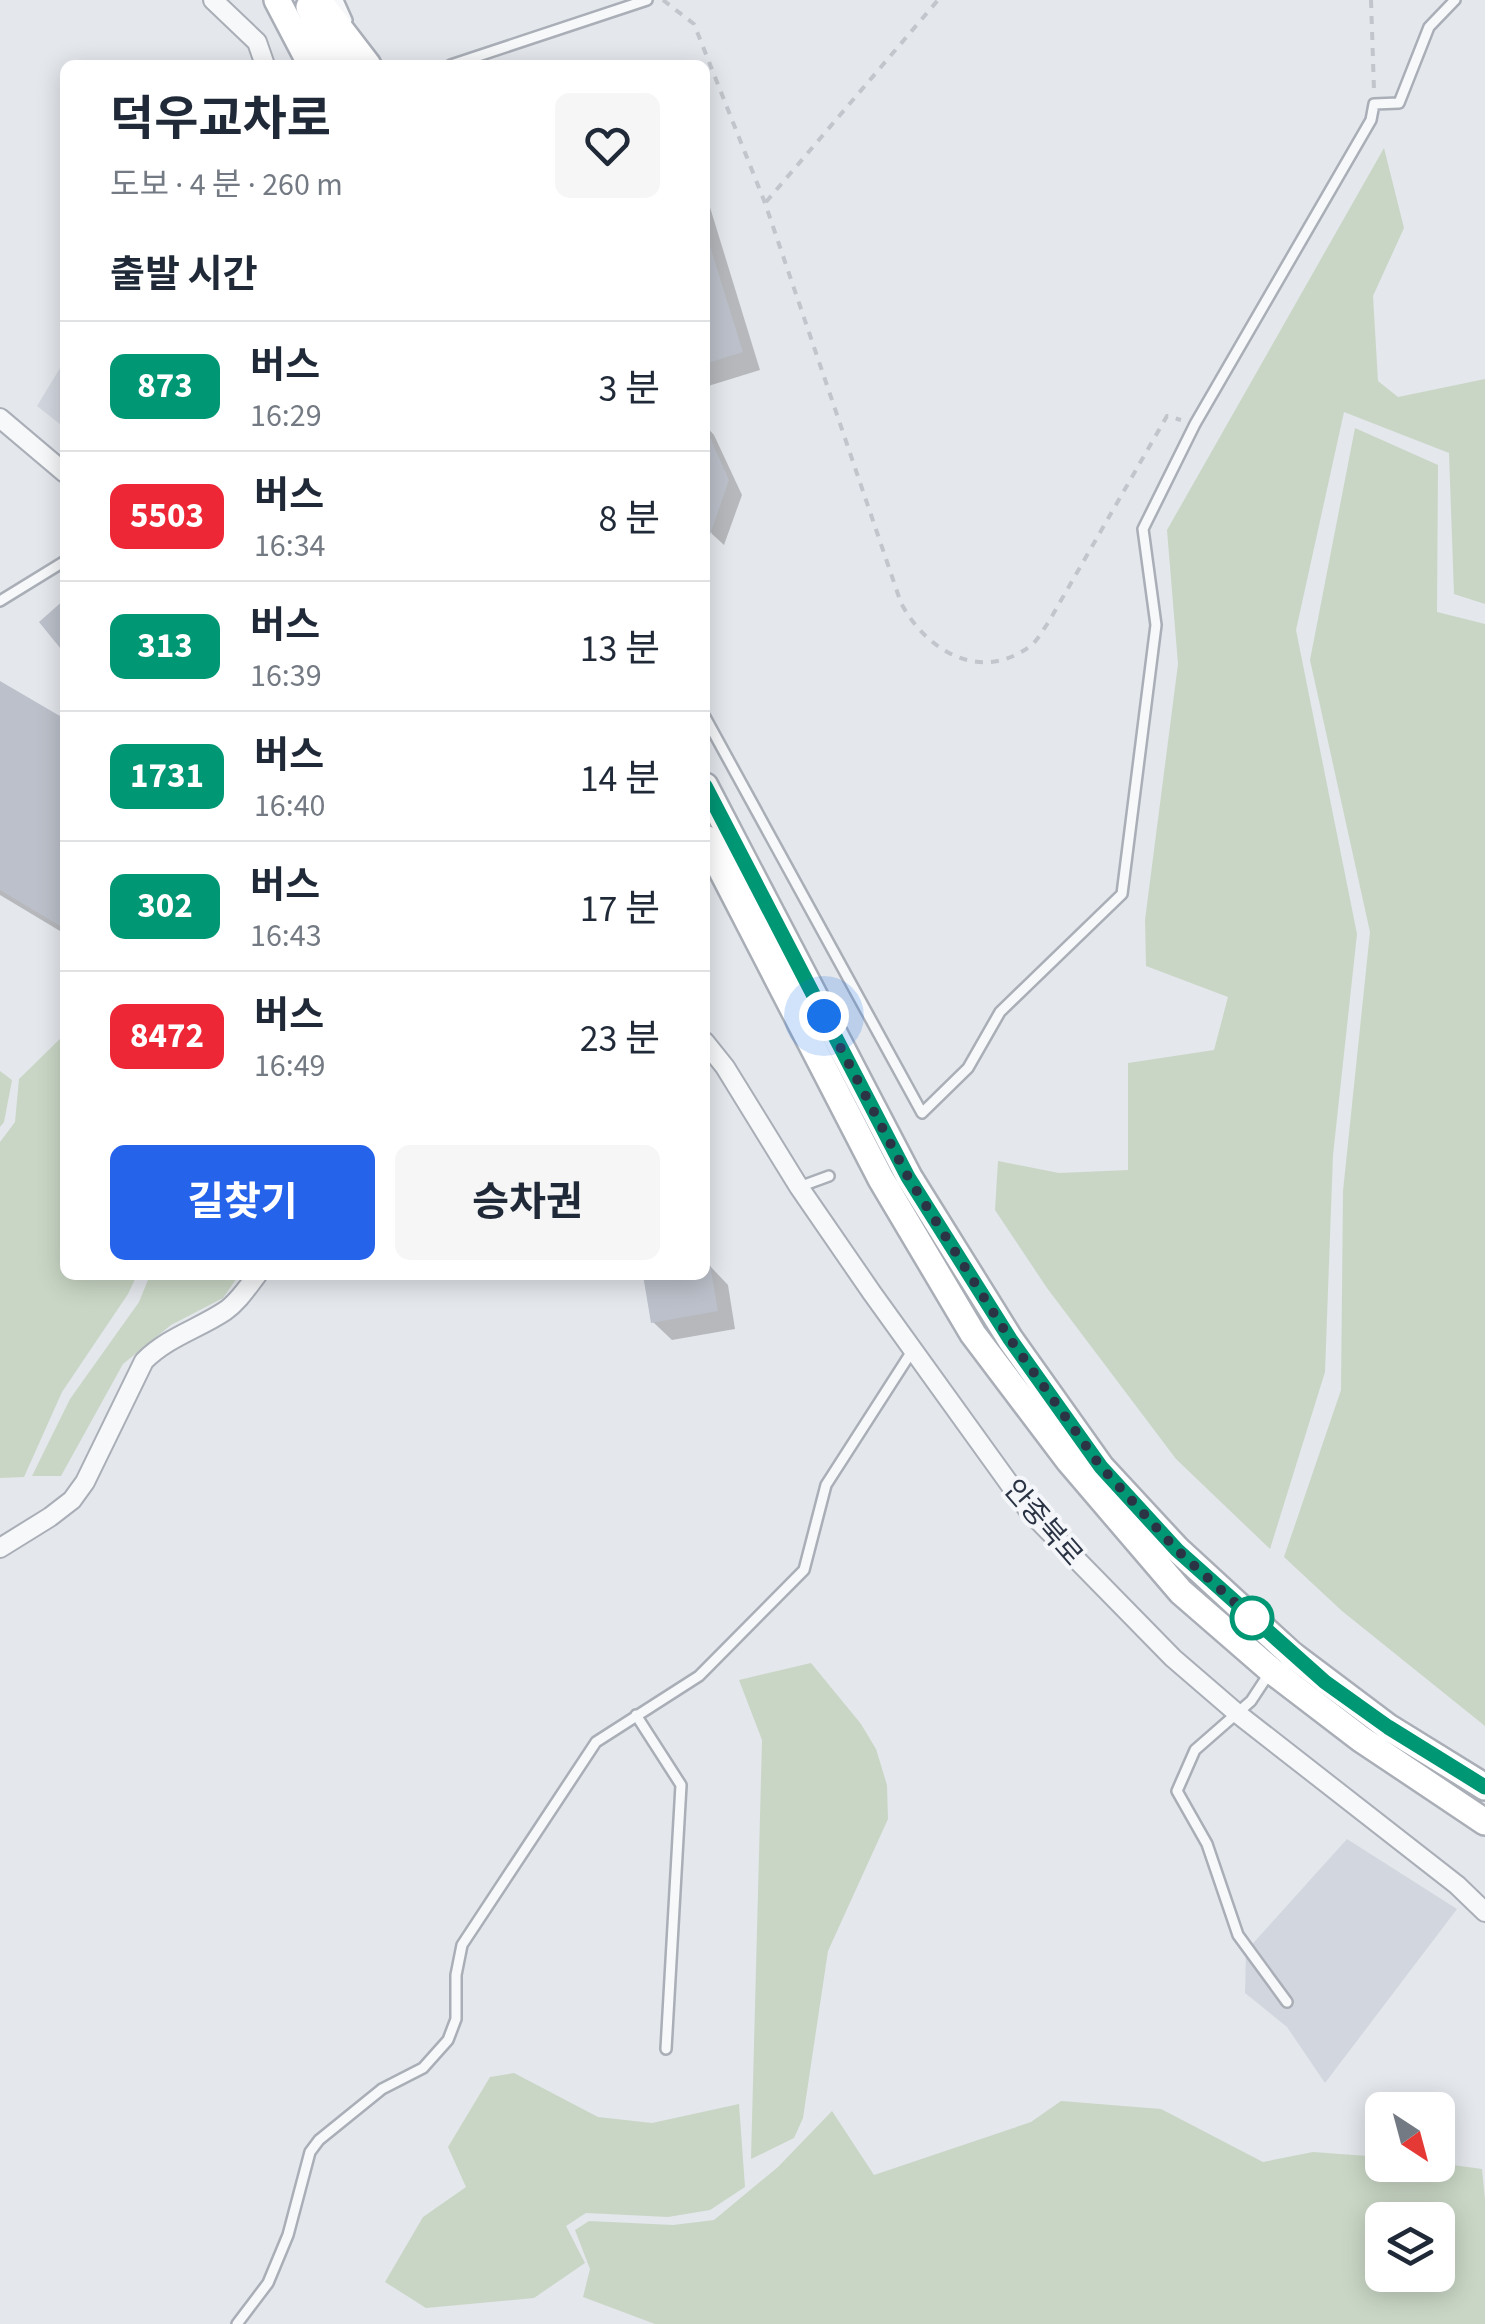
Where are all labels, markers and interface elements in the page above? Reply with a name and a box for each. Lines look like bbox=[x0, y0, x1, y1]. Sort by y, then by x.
text: 덕우교차로 bbox=[110, 86, 331, 154]
button: heart bbox=[555, 93, 660, 198]
text: 도보 · 4 분 · 260 m bbox=[110, 162, 343, 208]
text: 출발 시간 bbox=[110, 248, 257, 302]
text: 버스 bbox=[250, 339, 320, 393]
text: 873 bbox=[137, 361, 193, 411]
text: 3 분 bbox=[599, 362, 660, 416]
text: 16:29 bbox=[250, 393, 322, 439]
text: 버스 bbox=[254, 469, 324, 523]
text: 5503 bbox=[130, 491, 204, 541]
text: 8 분 bbox=[599, 492, 660, 546]
text: 16:34 bbox=[254, 523, 326, 569]
text: 버스 bbox=[250, 599, 320, 653]
text: 313 bbox=[137, 621, 193, 671]
text: 13 분 bbox=[580, 622, 660, 676]
text: 16:39 bbox=[250, 653, 322, 699]
text: 버스 bbox=[254, 729, 324, 783]
text: 1731 bbox=[130, 751, 204, 801]
text: 14 분 bbox=[580, 752, 660, 806]
text: 16:40 bbox=[254, 783, 326, 829]
text: 버스 bbox=[250, 859, 320, 913]
text: 302 bbox=[137, 881, 193, 931]
text: 17 분 bbox=[580, 882, 660, 936]
text: 16:43 bbox=[250, 913, 322, 959]
text: 버스 bbox=[254, 989, 324, 1043]
your location bbox=[799, 991, 849, 1041]
text: 8472 bbox=[130, 1011, 204, 1061]
text: 23 분 bbox=[580, 1012, 660, 1066]
text: 16:49 bbox=[254, 1043, 326, 1089]
button: 길찾기 bbox=[110, 1145, 375, 1260]
button: 승차권 bbox=[395, 1145, 660, 1260]
street label: 안중북로 bbox=[994, 1471, 1092, 1575]
unlabelled marker bbox=[1231, 1597, 1273, 1639]
north arrow bbox=[1365, 2092, 1455, 2182]
map controls bbox=[1365, 2092, 1455, 2292]
button: layers bbox=[1365, 2202, 1455, 2292]

